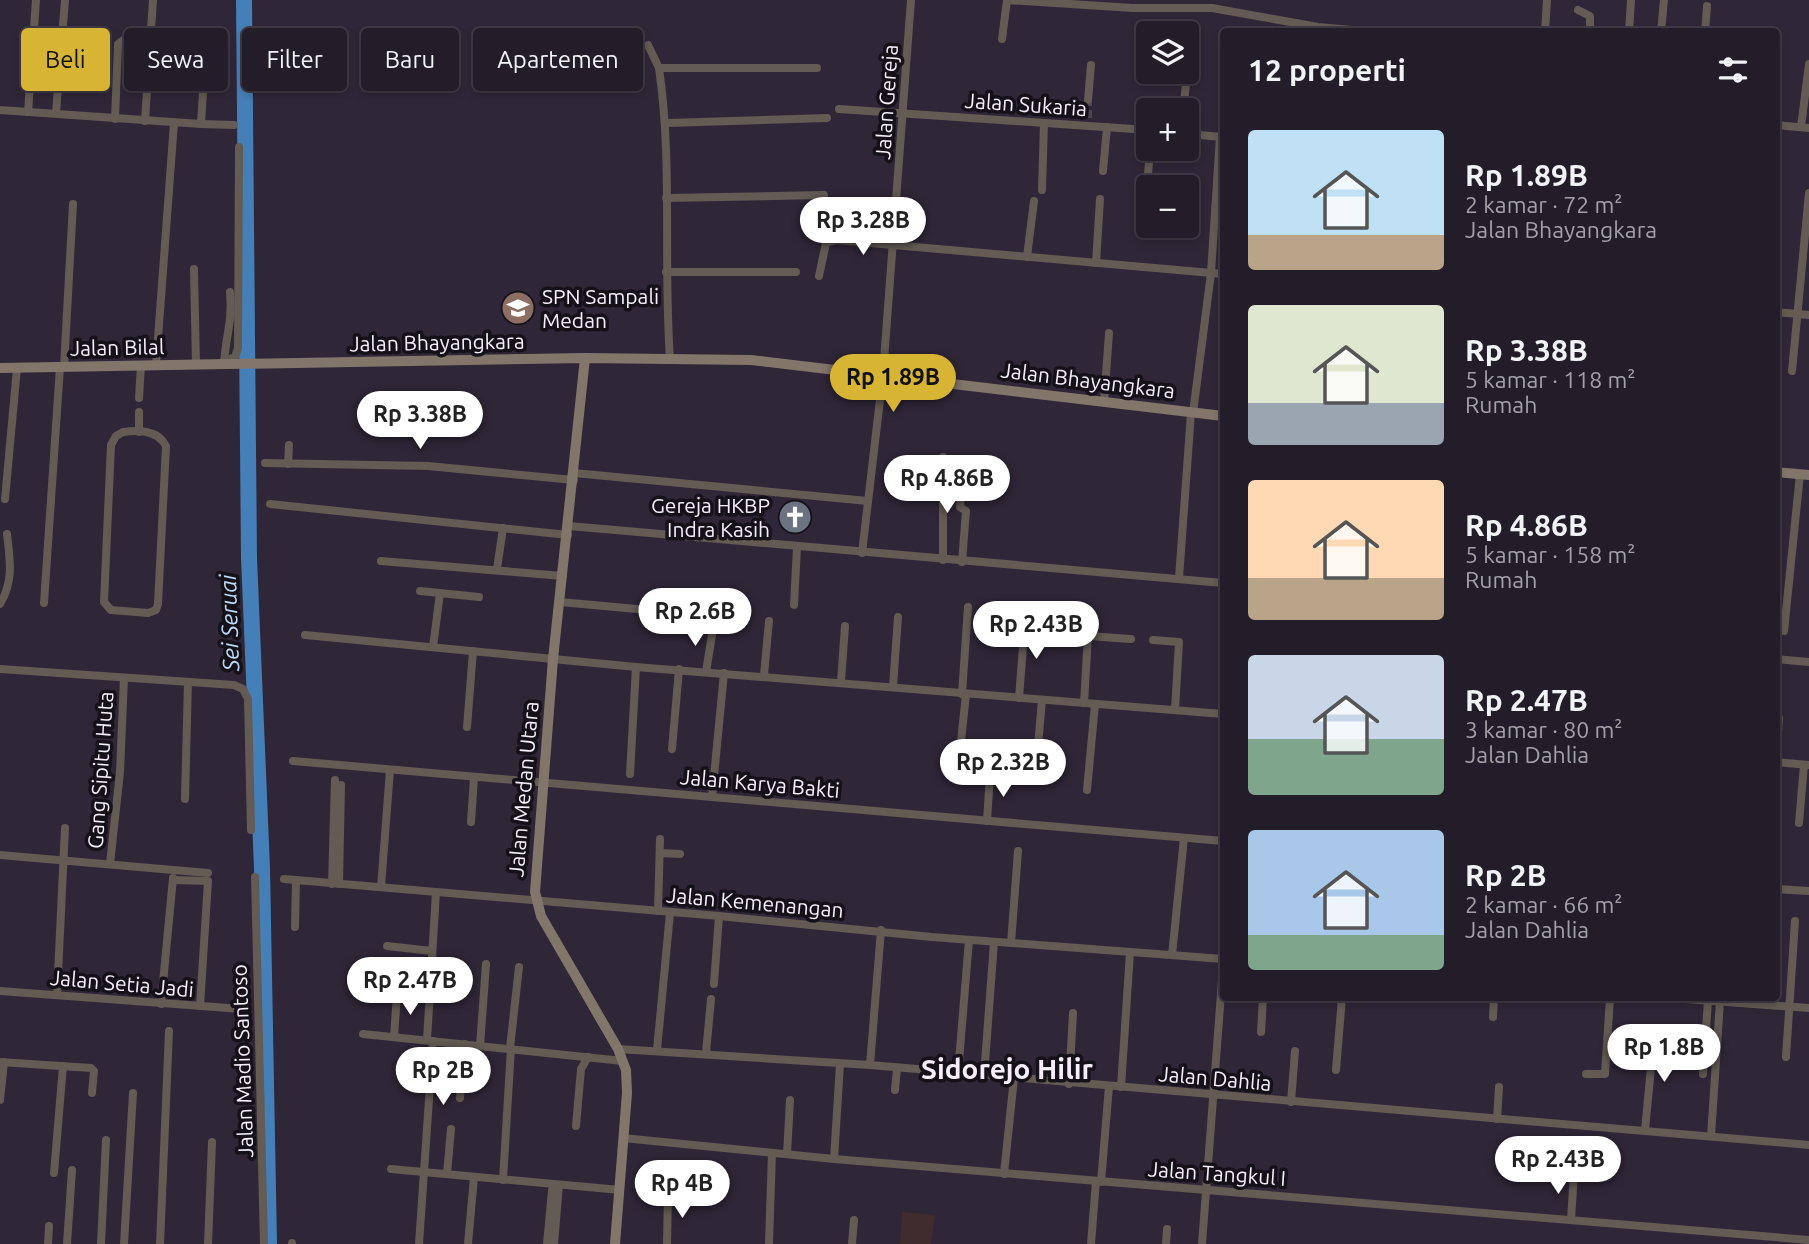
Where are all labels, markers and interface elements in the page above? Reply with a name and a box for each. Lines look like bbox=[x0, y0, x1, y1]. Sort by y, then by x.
map controls bbox=[1136, 21, 1199, 238]
button: layers bbox=[1136, 21, 1199, 84]
chip: Beli bbox=[21, 28, 110, 91]
chip: Sewa bbox=[124, 28, 228, 91]
chip: Filter bbox=[242, 28, 347, 91]
chip: Baru bbox=[361, 28, 459, 91]
chip: Apartemen bbox=[473, 28, 643, 91]
street label: Jalan Gereja bbox=[870, 44, 902, 160]
icon: filters bbox=[1714, 51, 1752, 89]
text: 12 properti bbox=[1248, 53, 1406, 87]
street label: Jalan Sukaria bbox=[964, 88, 1088, 120]
button: + bbox=[1136, 98, 1199, 161]
icon: home bbox=[1304, 158, 1388, 242]
text: Rp 1.89B bbox=[1465, 158, 1588, 192]
button: − bbox=[1136, 175, 1199, 238]
text: 2 kamar · 72 m² bbox=[1465, 192, 1623, 217]
pin: Rp 3.28B bbox=[791, 198, 935, 257]
text: Rp 3.28B bbox=[816, 207, 910, 232]
text: Jalan Bhayangkara bbox=[1465, 217, 1657, 242]
place label: SPN Sampali Medan bbox=[542, 284, 659, 332]
school or university icon: SPN Sampali Medan bbox=[499, 289, 537, 327]
street label: Jalan Bhayangkara bbox=[349, 328, 525, 356]
icon: home bbox=[1304, 333, 1388, 417]
text: Rp 3.38B bbox=[1465, 333, 1588, 367]
street label: Jalan Bilal bbox=[70, 334, 164, 360]
pin: Rp 1.89B bbox=[821, 354, 965, 414]
street label: Jalan Bhayangkara bbox=[999, 357, 1177, 403]
text: Rp 1.89B bbox=[846, 364, 940, 389]
text: 5 kamar · 118 m² bbox=[1465, 367, 1636, 392]
pin: Rp 3.38B bbox=[348, 392, 492, 451]
text: Rumah bbox=[1465, 392, 1537, 417]
text: Rp 3.38B bbox=[373, 401, 467, 426]
pin: Rp 4.86B bbox=[875, 456, 1019, 515]
text: Rp 4.86B bbox=[900, 465, 994, 490]
place label: Gereja HKBP Indra Kasih bbox=[651, 493, 770, 541]
church icon: Gereja HKBP Indra Kasih bbox=[776, 498, 814, 536]
icon: home bbox=[1304, 508, 1388, 592]
text: Rp 4.86B bbox=[1465, 508, 1588, 542]
text: 5 kamar · 158 m² bbox=[1465, 542, 1636, 567]
text: Rumah bbox=[1465, 567, 1537, 592]
water label: Sei Seruai bbox=[215, 573, 243, 673]
pin: Rp 2.6B bbox=[630, 588, 760, 648]
text: Rp 2.6B bbox=[654, 598, 736, 623]
pin: Rp 2.43B bbox=[964, 602, 1108, 661]
text: Rp 2.43B bbox=[989, 611, 1083, 636]
icon: home bbox=[1304, 683, 1388, 767]
text: Rp 2.47B bbox=[1465, 683, 1588, 717]
street label: Gang Sipitu Huta bbox=[83, 690, 117, 850]
street label: Jalan Medan Utara bbox=[503, 700, 543, 878]
text: 3 kamar · 80 m² bbox=[1465, 717, 1623, 742]
pin: Rp 2.32B bbox=[931, 740, 1075, 799]
text: Jalan Dahlia bbox=[1465, 742, 1589, 767]
text: Rp 2.32B bbox=[956, 749, 1050, 774]
street label: Jalan Karya Bakti bbox=[679, 764, 841, 802]
icon: home bbox=[1304, 858, 1388, 942]
text: Rp 2B bbox=[1465, 858, 1547, 892]
street label: Jalan Kemenangan bbox=[665, 882, 845, 922]
text: 2 kamar · 66 m² bbox=[1465, 892, 1623, 917]
text: Jalan Dahlia bbox=[1465, 917, 1589, 942]
pin: Rp 2.47B bbox=[338, 958, 482, 1017]
street label: Jalan Madio Santoso bbox=[227, 964, 257, 1158]
street label: Jalan Setia Jadi bbox=[49, 965, 195, 1001]
text: Rp 2.47B bbox=[363, 967, 457, 992]
pin: Rp 1.8B bbox=[1599, 1024, 1729, 1084]
text: Rp 1.8B bbox=[1623, 1034, 1705, 1059]
pin: Rp 2B bbox=[394, 1048, 492, 1107]
district label: Sidorejo Hilir bbox=[921, 1053, 1093, 1084]
text: Rp 2B bbox=[412, 1057, 474, 1082]
street label: Jalan Dahlia bbox=[1158, 1061, 1272, 1095]
pin: Rp 2.43B bbox=[1486, 1136, 1630, 1196]
text: Rp 2.43B bbox=[1511, 1146, 1605, 1171]
street label: Jalan Tangkul I bbox=[1147, 1156, 1287, 1190]
pin: Rp 4B bbox=[633, 1160, 731, 1220]
text: Rp 4B bbox=[651, 1170, 713, 1195]

